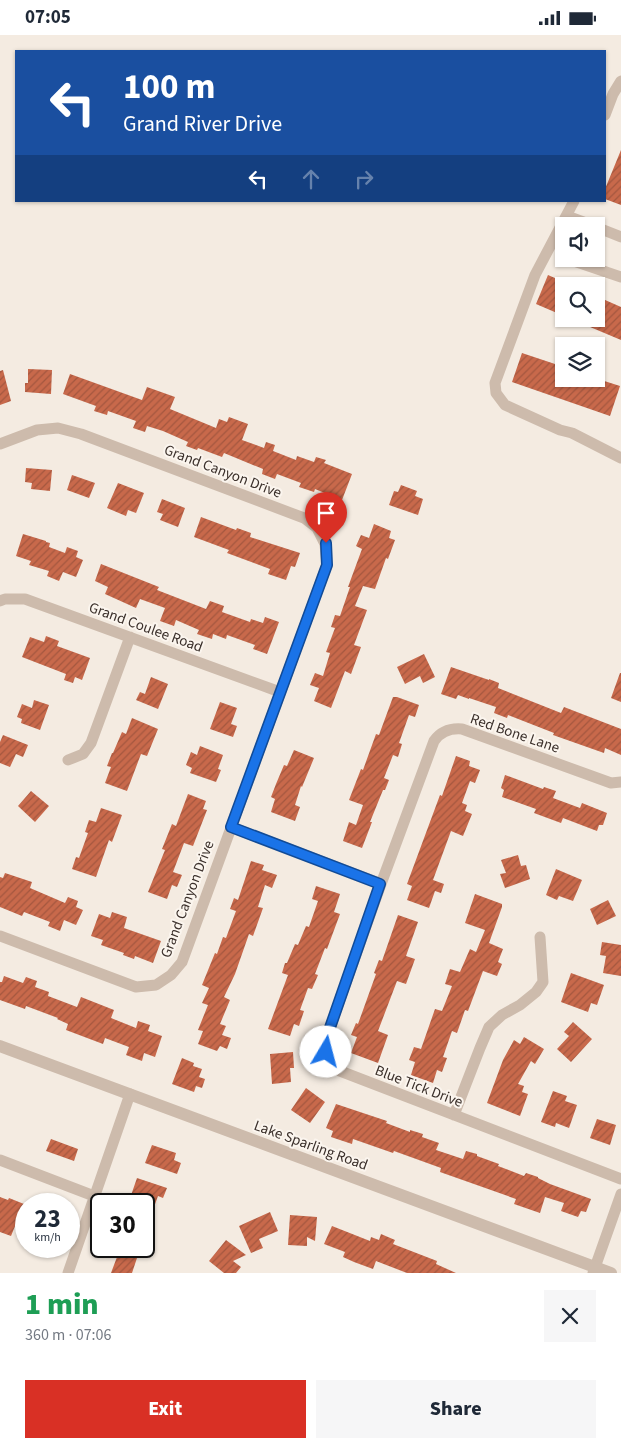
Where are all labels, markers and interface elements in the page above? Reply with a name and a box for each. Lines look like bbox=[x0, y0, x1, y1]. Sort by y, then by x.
text: 07:05 bbox=[25, 4, 71, 31]
text: 100 m bbox=[123, 62, 215, 112]
icon: left bbox=[40, 70, 105, 135]
text: Grand River Drive bbox=[123, 108, 282, 140]
icon: left bbox=[244, 165, 272, 193]
icon: ahead bbox=[297, 165, 325, 193]
icon: right bbox=[350, 165, 378, 193]
map controls bbox=[555, 217, 605, 387]
button: sound bbox=[555, 217, 605, 267]
button: search bbox=[555, 277, 605, 327]
button: layers bbox=[555, 337, 605, 387]
street label: Grand Canyon Drive bbox=[161, 439, 285, 504]
pin bbox=[305, 492, 347, 543]
icon: arrive bbox=[312, 499, 340, 527]
street label: Grand Coulee Road bbox=[86, 597, 206, 658]
street label: Red Bone Lane bbox=[467, 708, 562, 759]
street label: Grand Canyon Drive bbox=[155, 837, 220, 961]
position arrow bbox=[299, 1025, 351, 1077]
street label: Blue Tick Drive bbox=[372, 1060, 466, 1113]
street label: Lake Sparling Road bbox=[251, 1115, 371, 1176]
speed limit sign: 30 bbox=[90, 1193, 155, 1258]
text: 23 bbox=[34, 1201, 61, 1237]
text: km/h bbox=[34, 1229, 61, 1246]
text: 1 min bbox=[25, 1283, 99, 1326]
button: close bbox=[544, 1290, 596, 1342]
text: 360 m · 07:06 bbox=[25, 1324, 112, 1346]
button: Exit bbox=[25, 1380, 306, 1438]
button: Share bbox=[316, 1380, 596, 1438]

